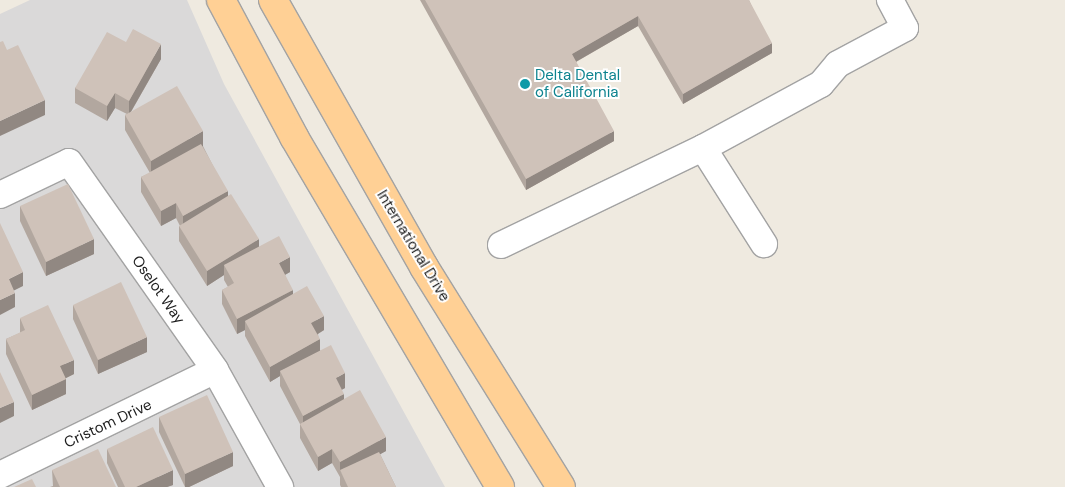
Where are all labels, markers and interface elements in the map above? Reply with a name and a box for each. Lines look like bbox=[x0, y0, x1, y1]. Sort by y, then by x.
place label: Delta Dental of California bbox=[535, 66, 620, 101]
marker: Delta Dental of California bbox=[519, 78, 531, 90]
street label: International Drive bbox=[373, 187, 453, 305]
street label: Oselot Way bbox=[128, 252, 188, 328]
street label: Cristom Drive bbox=[61, 396, 155, 452]

